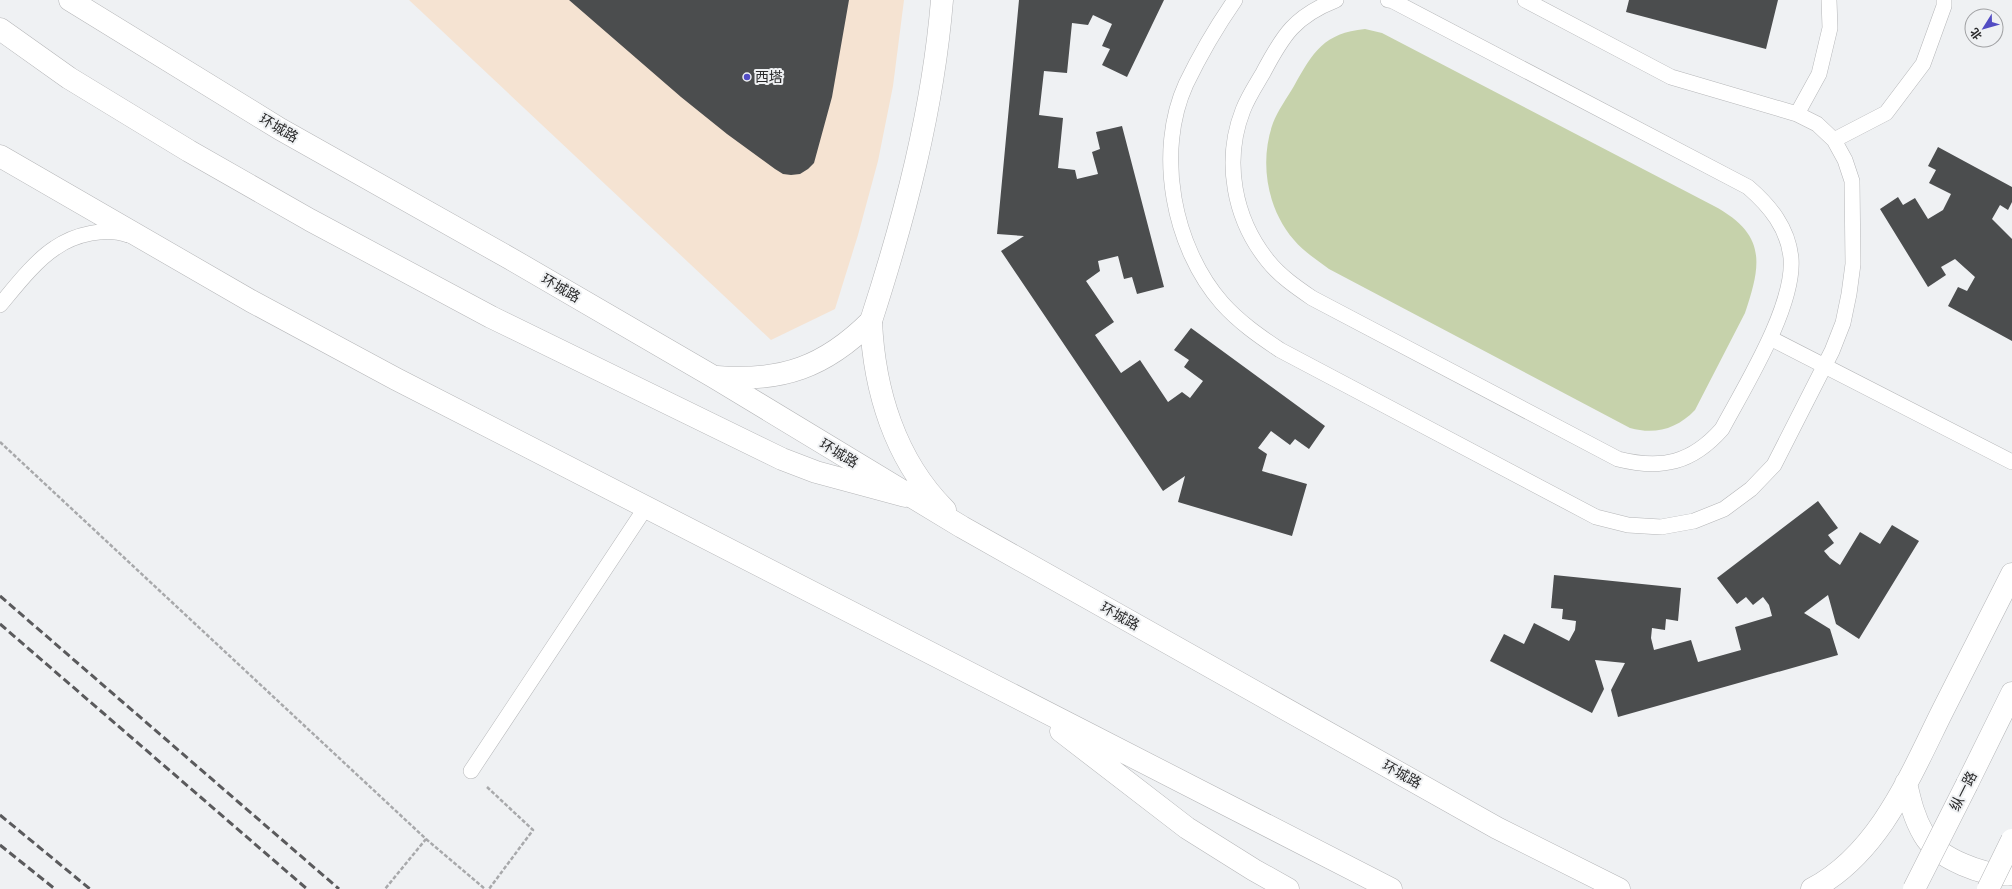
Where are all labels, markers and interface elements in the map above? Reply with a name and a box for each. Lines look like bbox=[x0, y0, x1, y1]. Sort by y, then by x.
north arrow bbox=[1964, 8, 2004, 48]
text: 北 bbox=[1967, 25, 1985, 43]
place label: 西塔 bbox=[755, 68, 783, 86]
marker: 西塔 bbox=[742, 72, 752, 82]
street label: 环城路 bbox=[256, 110, 302, 146]
street label: 环城路 bbox=[538, 270, 584, 306]
street label: 环城路 bbox=[816, 434, 862, 472]
street label: 环城路 bbox=[1097, 598, 1143, 634]
street label: 环城路 bbox=[1379, 756, 1425, 792]
street label: 纵一路 bbox=[1945, 768, 1981, 814]

